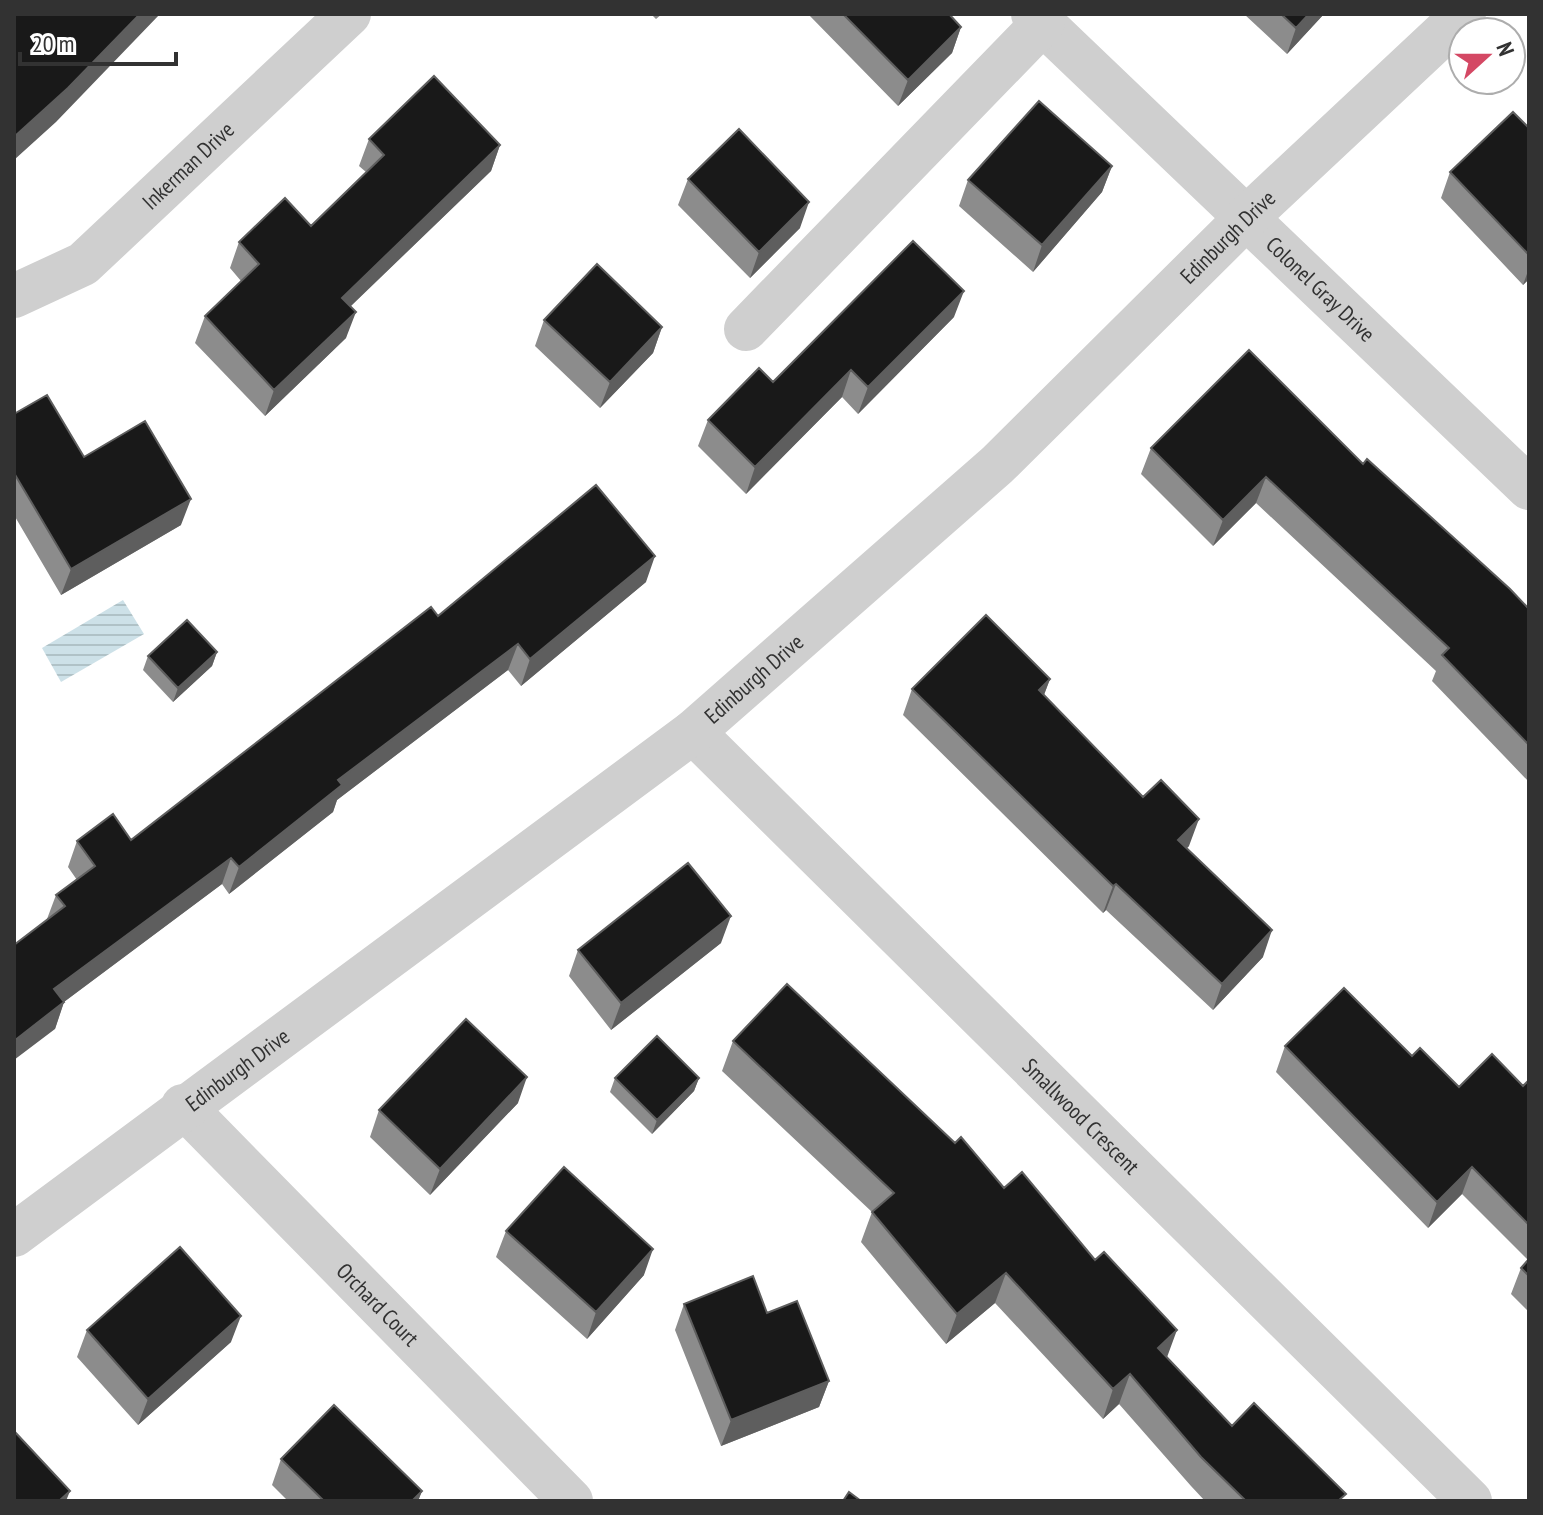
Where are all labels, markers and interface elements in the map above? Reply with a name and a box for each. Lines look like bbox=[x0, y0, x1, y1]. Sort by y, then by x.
scale bar bbox=[20, 16, 176, 66]
north arrow bbox=[1447, 16, 1527, 96]
text: 20 m bbox=[32, 28, 74, 59]
text: N bbox=[1490, 38, 1521, 59]
street label: Inkerman Drive bbox=[136, 116, 240, 215]
street label: Edinburgh Drive bbox=[1174, 184, 1281, 290]
street label: Colonel Gray Drive bbox=[1260, 230, 1381, 348]
street label: Edinburgh Drive bbox=[699, 628, 809, 729]
street label: Edinburgh Drive bbox=[180, 1022, 295, 1117]
street label: Smallwood Crescent bbox=[1017, 1052, 1145, 1180]
street label: Orchard Court bbox=[331, 1257, 425, 1352]

